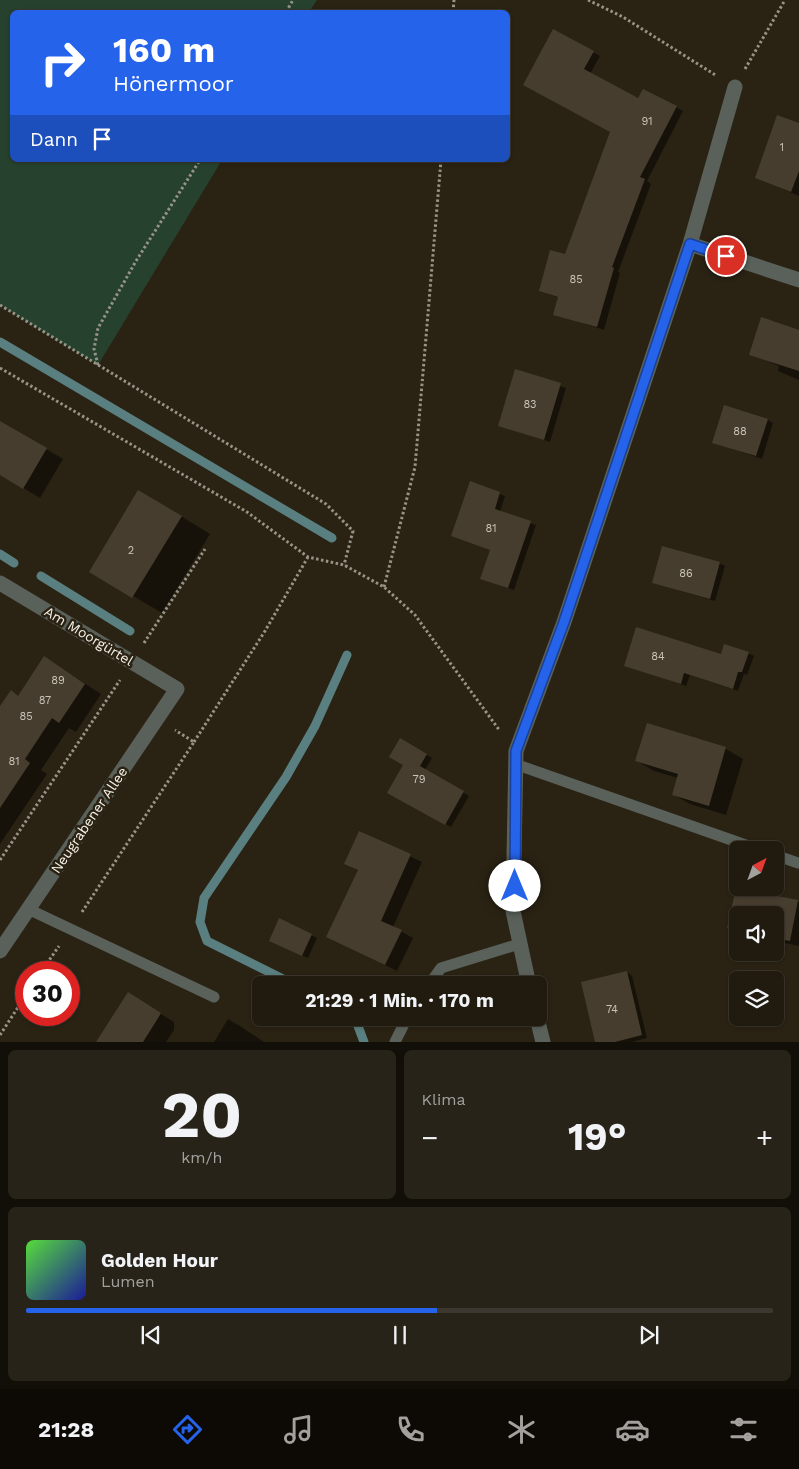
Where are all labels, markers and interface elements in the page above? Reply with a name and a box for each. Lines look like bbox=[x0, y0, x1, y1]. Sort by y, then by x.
text: 160 m bbox=[113, 29, 215, 71]
icon: right bbox=[30, 30, 95, 95]
text: Hönermoor bbox=[113, 71, 234, 96]
house number: 91 bbox=[641, 115, 653, 128]
icon: arrive bbox=[88, 125, 116, 153]
text: Dann bbox=[30, 128, 78, 151]
house number: 1 bbox=[780, 141, 784, 154]
pin bbox=[705, 235, 747, 277]
icon: arrive bbox=[712, 242, 740, 270]
house number: 85 bbox=[569, 273, 583, 286]
house number: 83 bbox=[524, 398, 536, 411]
house number: 88 bbox=[733, 425, 747, 438]
house number: 81 bbox=[485, 522, 497, 535]
house number: 2 bbox=[128, 544, 134, 557]
house number: 86 bbox=[679, 567, 693, 580]
street label: Am Moorgürtel bbox=[42, 603, 137, 669]
house number: 84 bbox=[651, 650, 665, 663]
house number: 89 bbox=[51, 674, 65, 687]
house number: 87 bbox=[39, 694, 51, 707]
house number: 85 bbox=[19, 710, 33, 723]
house number: 81 bbox=[8, 755, 20, 768]
street label: Neugrabener Allee bbox=[47, 764, 131, 876]
house number: 79 bbox=[413, 773, 426, 786]
north arrow bbox=[729, 841, 784, 896]
map controls bbox=[729, 841, 784, 1026]
position arrow bbox=[488, 859, 540, 911]
button: sound bbox=[729, 906, 784, 961]
speed limit sign: 30 bbox=[15, 961, 80, 1026]
button: layers bbox=[729, 971, 784, 1026]
text: 21:29 · 1 Min. · 170 m bbox=[305, 989, 494, 1012]
house number: 74 bbox=[606, 1003, 618, 1016]
text: 20 bbox=[161, 1077, 242, 1153]
text: Klima bbox=[422, 1090, 465, 1109]
text: 19° bbox=[568, 1115, 627, 1159]
text: − bbox=[422, 1121, 438, 1154]
text: + bbox=[756, 1121, 773, 1154]
text: km/h bbox=[181, 1148, 222, 1167]
text: Golden Hour bbox=[101, 1249, 218, 1272]
text: Lumen bbox=[101, 1272, 155, 1291]
icon: previous bbox=[137, 1321, 165, 1349]
icon: pause bbox=[386, 1321, 414, 1349]
icon: next bbox=[635, 1321, 663, 1349]
icon: directions bbox=[170, 1412, 205, 1447]
icon: music bbox=[281, 1412, 316, 1447]
icon: phone bbox=[393, 1412, 428, 1447]
icon: climate bbox=[504, 1412, 539, 1447]
icon: car bbox=[615, 1412, 650, 1447]
icon: filters bbox=[726, 1412, 761, 1447]
text: 21:28 bbox=[38, 1417, 94, 1442]

